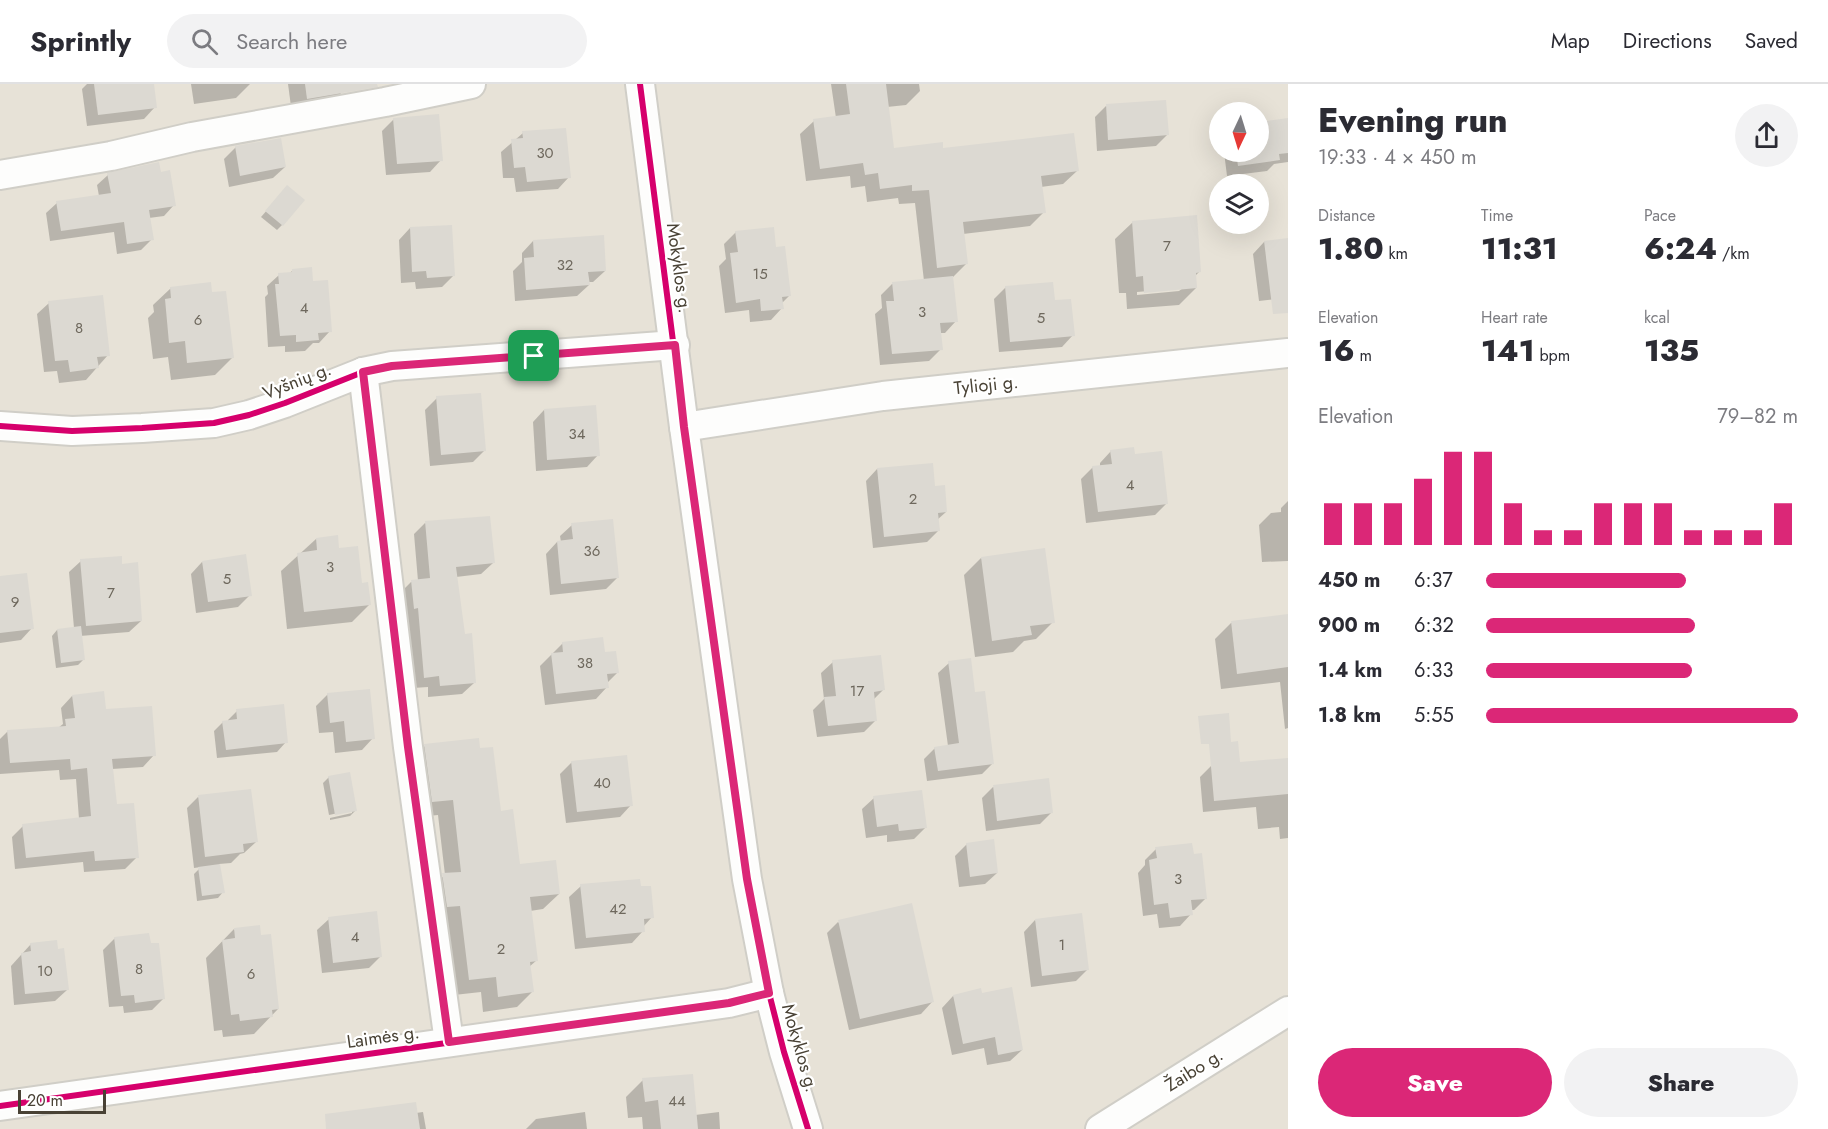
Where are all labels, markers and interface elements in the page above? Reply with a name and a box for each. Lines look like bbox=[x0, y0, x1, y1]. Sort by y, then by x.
search box bbox=[167, 14, 587, 68]
text: Sprintly bbox=[30, 21, 131, 62]
icon: search bbox=[188, 25, 221, 58]
text: Search here bbox=[236, 25, 347, 57]
text: Map bbox=[1551, 26, 1590, 56]
text: Directions bbox=[1623, 26, 1712, 56]
text: Saved bbox=[1745, 26, 1798, 56]
text: Evening run bbox=[1318, 97, 1508, 144]
north arrow bbox=[1209, 102, 1269, 162]
map controls bbox=[1209, 102, 1269, 234]
button: share bbox=[1735, 104, 1798, 167]
house number: 30 bbox=[536, 142, 554, 164]
text: 19:33 · 4 × 450 m bbox=[1318, 143, 1476, 172]
button: layers bbox=[1209, 174, 1269, 234]
text: Distance bbox=[1318, 204, 1375, 227]
text: Time bbox=[1481, 204, 1513, 227]
text: Pace bbox=[1644, 204, 1676, 227]
street label: Mokyklos g. bbox=[660, 221, 698, 315]
text: 1.80 bbox=[1318, 227, 1384, 270]
text: 11:31 bbox=[1481, 227, 1558, 270]
text: 6:24 bbox=[1644, 227, 1717, 270]
house number: 7 bbox=[1163, 235, 1171, 257]
text: km bbox=[1384, 242, 1408, 265]
text: /km bbox=[1717, 242, 1750, 265]
house number: 32 bbox=[557, 254, 573, 276]
house number: 15 bbox=[752, 263, 768, 285]
house number: 4 bbox=[300, 297, 309, 319]
house number: 3 bbox=[918, 301, 926, 323]
text: Elevation bbox=[1318, 306, 1378, 329]
text: Heart rate bbox=[1481, 306, 1548, 329]
text: kcal bbox=[1644, 306, 1670, 329]
house number: 5 bbox=[1037, 307, 1045, 329]
house number: 6 bbox=[194, 309, 202, 331]
house number: 8 bbox=[75, 317, 83, 339]
text: 16 bbox=[1318, 329, 1355, 372]
text: 141 bbox=[1481, 329, 1535, 372]
text: 135 bbox=[1644, 329, 1699, 372]
pin bbox=[508, 330, 559, 381]
icon: arrive bbox=[517, 339, 550, 372]
text: m bbox=[1355, 344, 1372, 367]
text: bpm bbox=[1535, 344, 1570, 367]
street label: Vyšnių g. bbox=[259, 356, 335, 406]
street label: Tylioji g. bbox=[952, 369, 1020, 401]
text: Elevation bbox=[1318, 402, 1393, 431]
text: 79–82 m bbox=[1717, 402, 1798, 431]
house number: 34 bbox=[569, 423, 586, 445]
house number: 4 bbox=[1126, 474, 1135, 496]
house number: 2 bbox=[909, 488, 917, 510]
house number: 36 bbox=[584, 540, 600, 562]
house number: 3 bbox=[326, 556, 334, 578]
text: 450 m bbox=[1318, 566, 1381, 595]
text: 6:37 bbox=[1414, 566, 1453, 595]
house number: 5 bbox=[223, 568, 231, 590]
house number: 7 bbox=[107, 582, 115, 604]
house number: 9 bbox=[11, 591, 19, 613]
text: 900 m bbox=[1318, 611, 1380, 640]
text: 6:32 bbox=[1414, 611, 1454, 640]
house number: 38 bbox=[577, 652, 593, 674]
text: 1.4 km bbox=[1318, 656, 1383, 685]
text: 6:33 bbox=[1414, 656, 1453, 685]
house number: 17 bbox=[850, 680, 864, 702]
text: 1.8 km bbox=[1318, 701, 1381, 730]
text: 5:55 bbox=[1414, 701, 1454, 730]
house number: 40 bbox=[593, 772, 611, 794]
house number: 3 bbox=[1174, 868, 1182, 890]
house number: 42 bbox=[609, 898, 627, 920]
house number: 4 bbox=[351, 926, 360, 948]
house number: 1 bbox=[1059, 934, 1065, 956]
house number: 2 bbox=[497, 938, 505, 960]
house number: 8 bbox=[135, 958, 143, 980]
house number: 10 bbox=[37, 960, 53, 982]
house number: 6 bbox=[247, 963, 255, 985]
street label: Mokyklos g. bbox=[775, 1001, 825, 1095]
street label: Laimės g. bbox=[345, 1019, 421, 1055]
street label: Žaibo g. bbox=[1160, 1042, 1228, 1098]
button: Save bbox=[1318, 1048, 1552, 1117]
button: Share bbox=[1564, 1048, 1798, 1117]
scale bar bbox=[18, 1087, 106, 1114]
text: 20 m bbox=[27, 1089, 63, 1112]
house number: 44 bbox=[668, 1090, 686, 1112]

